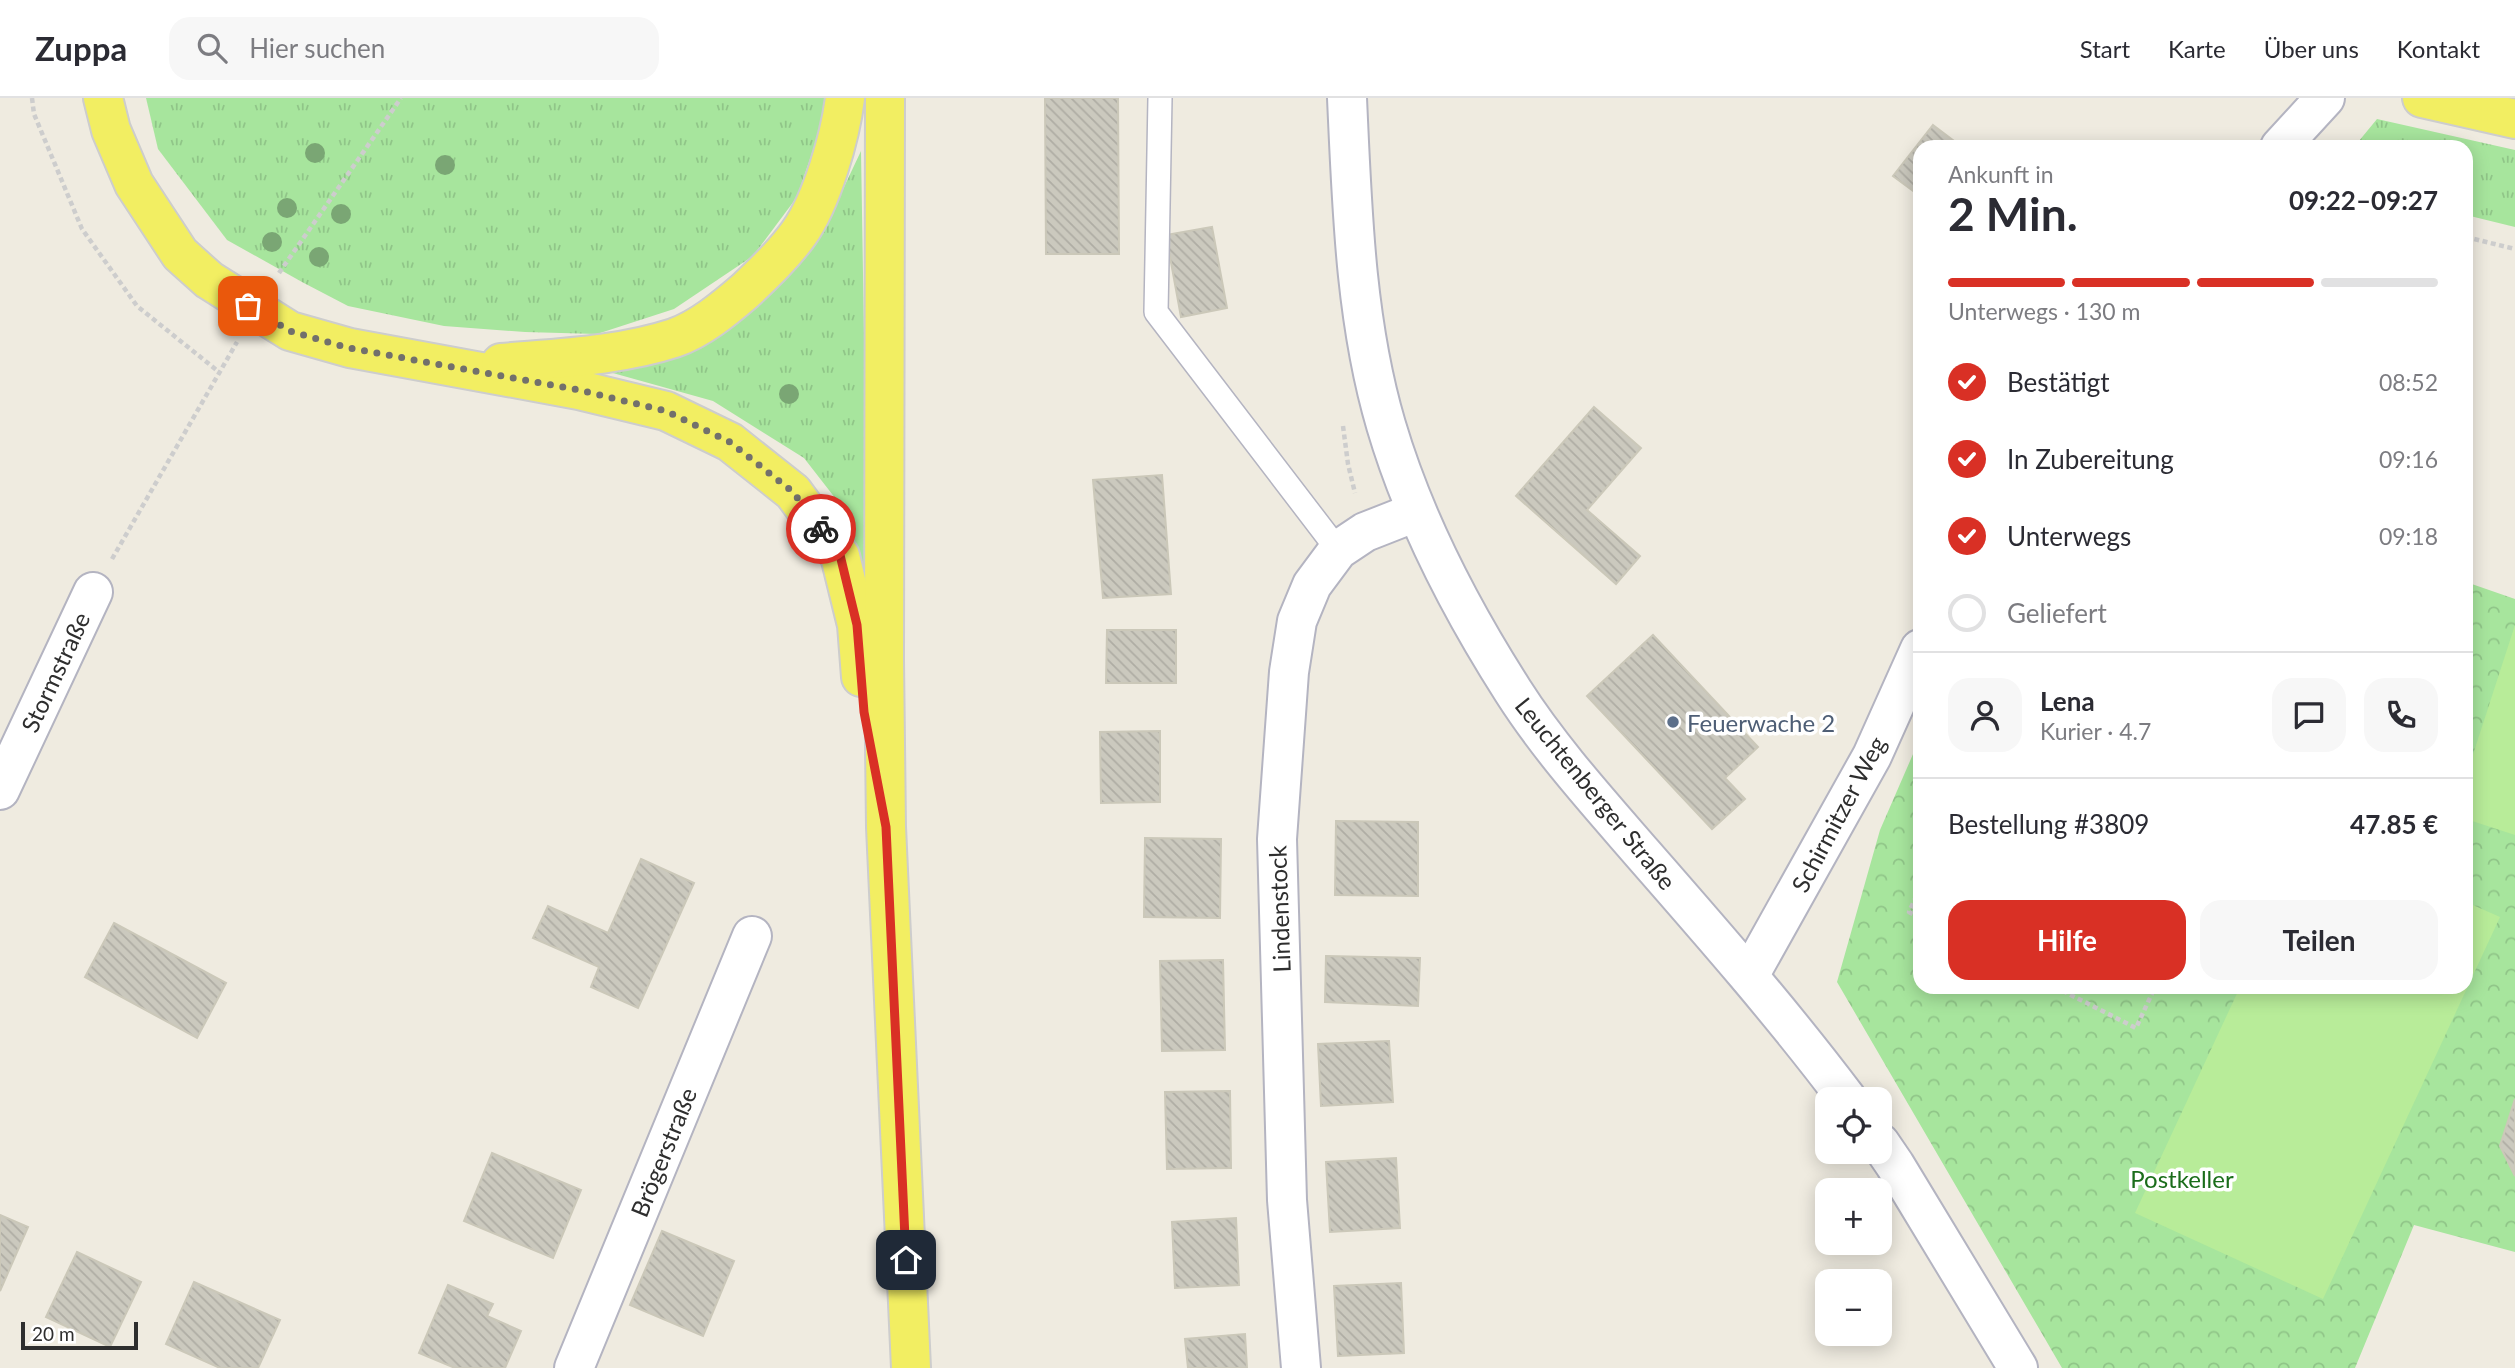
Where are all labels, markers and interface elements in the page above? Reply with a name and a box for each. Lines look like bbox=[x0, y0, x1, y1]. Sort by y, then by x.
search box bbox=[169, 17, 659, 80]
text: Zuppa bbox=[35, 28, 127, 68]
icon: search bbox=[193, 29, 231, 67]
text: Hier suchen bbox=[249, 32, 385, 64]
text: Start bbox=[2080, 34, 2130, 63]
text: Karte bbox=[2168, 34, 2226, 63]
text: Über uns bbox=[2264, 34, 2359, 63]
text: Kontakt bbox=[2397, 34, 2480, 63]
text: Ankunft in bbox=[1948, 160, 2054, 188]
text: 09:22–09:27 bbox=[2289, 184, 2438, 216]
text: 2 Min. bbox=[1948, 186, 2078, 241]
pin bbox=[218, 276, 278, 336]
icon: bag bbox=[229, 287, 267, 325]
text: Unterwegs · 130 m bbox=[1948, 297, 2141, 325]
icon: check bbox=[1948, 363, 1986, 401]
text: Bestätigt bbox=[2007, 366, 2110, 398]
text: 08:52 bbox=[2379, 368, 2438, 396]
icon: check bbox=[1948, 440, 1986, 478]
text: In Zubereitung bbox=[2007, 443, 2174, 475]
text: 09:16 bbox=[2379, 445, 2438, 473]
courier bbox=[786, 494, 856, 564]
icon: bike bbox=[802, 510, 840, 548]
icon: check bbox=[1948, 517, 1986, 555]
text: Unterwegs bbox=[2007, 520, 2131, 552]
text: 09:18 bbox=[2379, 522, 2438, 550]
text: Geliefert bbox=[2007, 597, 2107, 629]
street label: Stormstraße bbox=[15, 607, 95, 737]
button: person bbox=[1948, 678, 2022, 752]
button: chat bbox=[2272, 678, 2346, 752]
button: phone bbox=[2364, 678, 2438, 752]
text: Lena bbox=[2040, 685, 2095, 717]
street label: Leuchtenberger Straße bbox=[1510, 691, 1682, 895]
place label: Feuerwache 2 bbox=[1687, 708, 1835, 737]
marker: Feuerwache 2 bbox=[1665, 714, 1681, 730]
text: Kurier · 4.7 bbox=[2040, 717, 2151, 745]
street label: Schirmitzer Weg bbox=[1785, 731, 1891, 897]
text: Bestellung #3809 bbox=[1948, 808, 2149, 840]
text: 47.85 € bbox=[2350, 808, 2438, 840]
street label: Lindenstock bbox=[1262, 844, 1296, 973]
button: Hilfe bbox=[1948, 900, 2186, 980]
button: Teilen bbox=[2200, 900, 2438, 980]
street label: Brögerstraße bbox=[624, 1083, 702, 1221]
map controls bbox=[1815, 1087, 1892, 1346]
button: locate bbox=[1815, 1087, 1892, 1164]
park label: Postkeller bbox=[2130, 1164, 2234, 1193]
button: + bbox=[1815, 1178, 1892, 1255]
pin bbox=[876, 1230, 936, 1290]
icon: home bbox=[887, 1241, 925, 1279]
button: − bbox=[1815, 1269, 1892, 1346]
scale bar bbox=[21, 1319, 138, 1351]
text: 20 m bbox=[32, 1322, 75, 1345]

